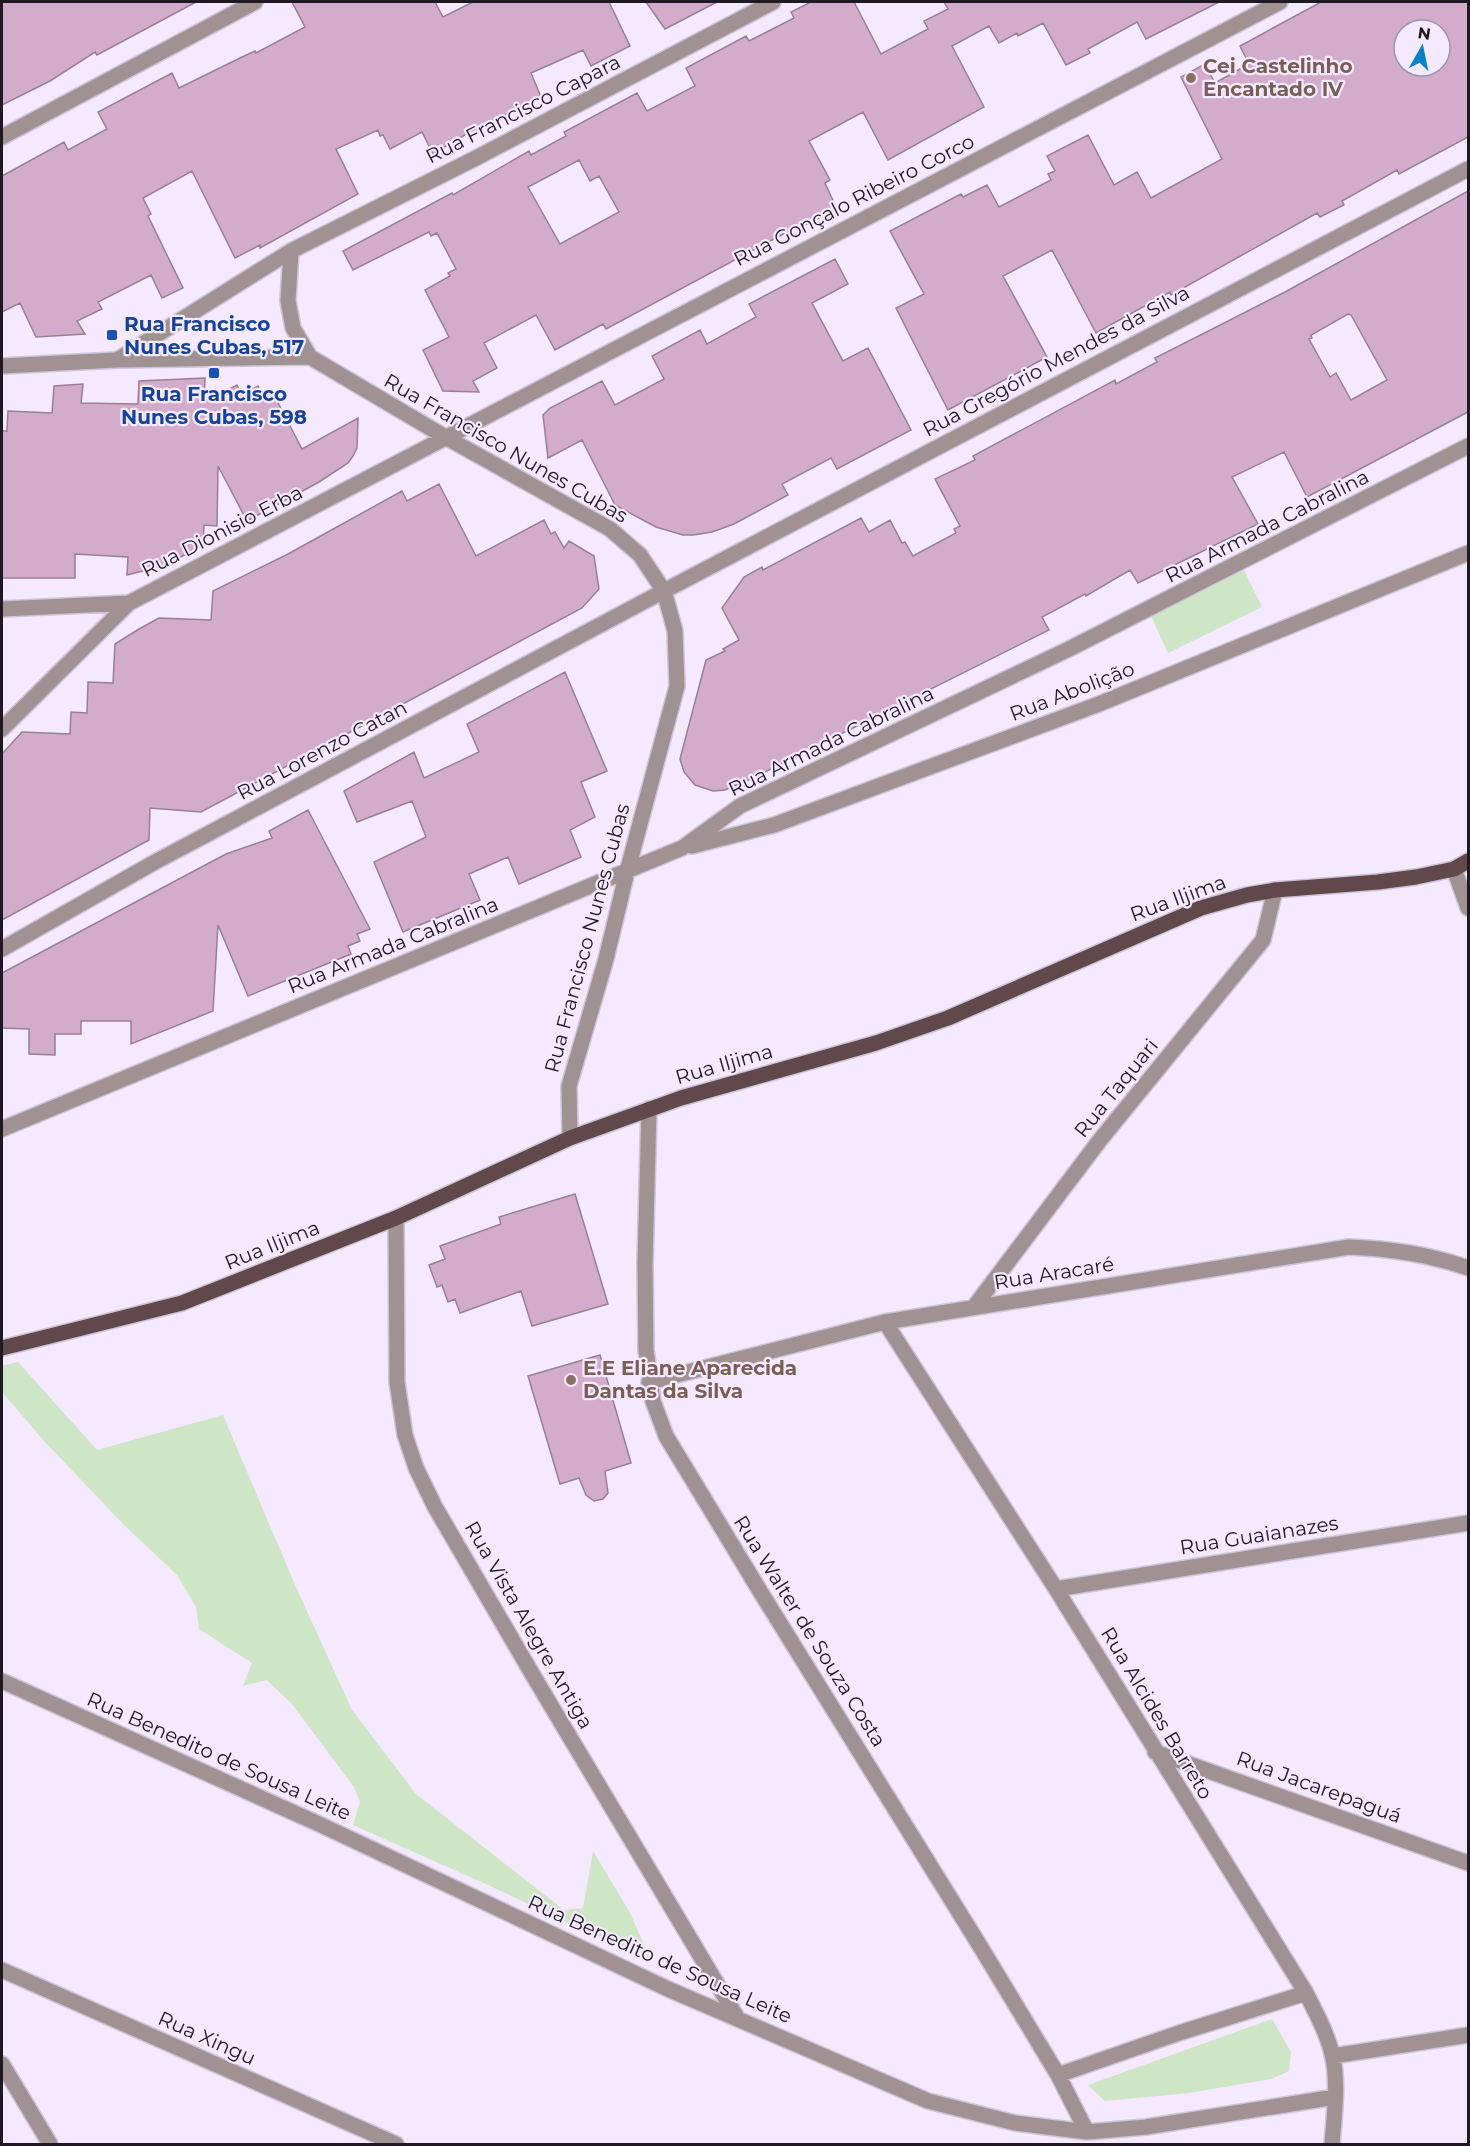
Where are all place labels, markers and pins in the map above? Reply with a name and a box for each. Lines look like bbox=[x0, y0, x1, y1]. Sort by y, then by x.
place label: Cei Castelinho Encantado IV bbox=[1203, 54, 1353, 101]
marker: Cei Castelinho Encantado IV bbox=[1184, 71, 1198, 85]
place label: Rua Francisco Nunes Cubas, 517 bbox=[124, 312, 304, 359]
marker: Rua Francisco Nunes Cubas, 517 bbox=[105, 328, 119, 342]
marker: Rua Francisco Nunes Cubas, 598 bbox=[207, 366, 221, 380]
place label: Rua Francisco Nunes Cubas, 598 bbox=[121, 382, 307, 429]
place label: E.E Eliane Aparecida Dantas da Silva bbox=[583, 1356, 797, 1403]
marker: E.E Eliane Aparecida Dantas da Silva bbox=[564, 1373, 578, 1387]

